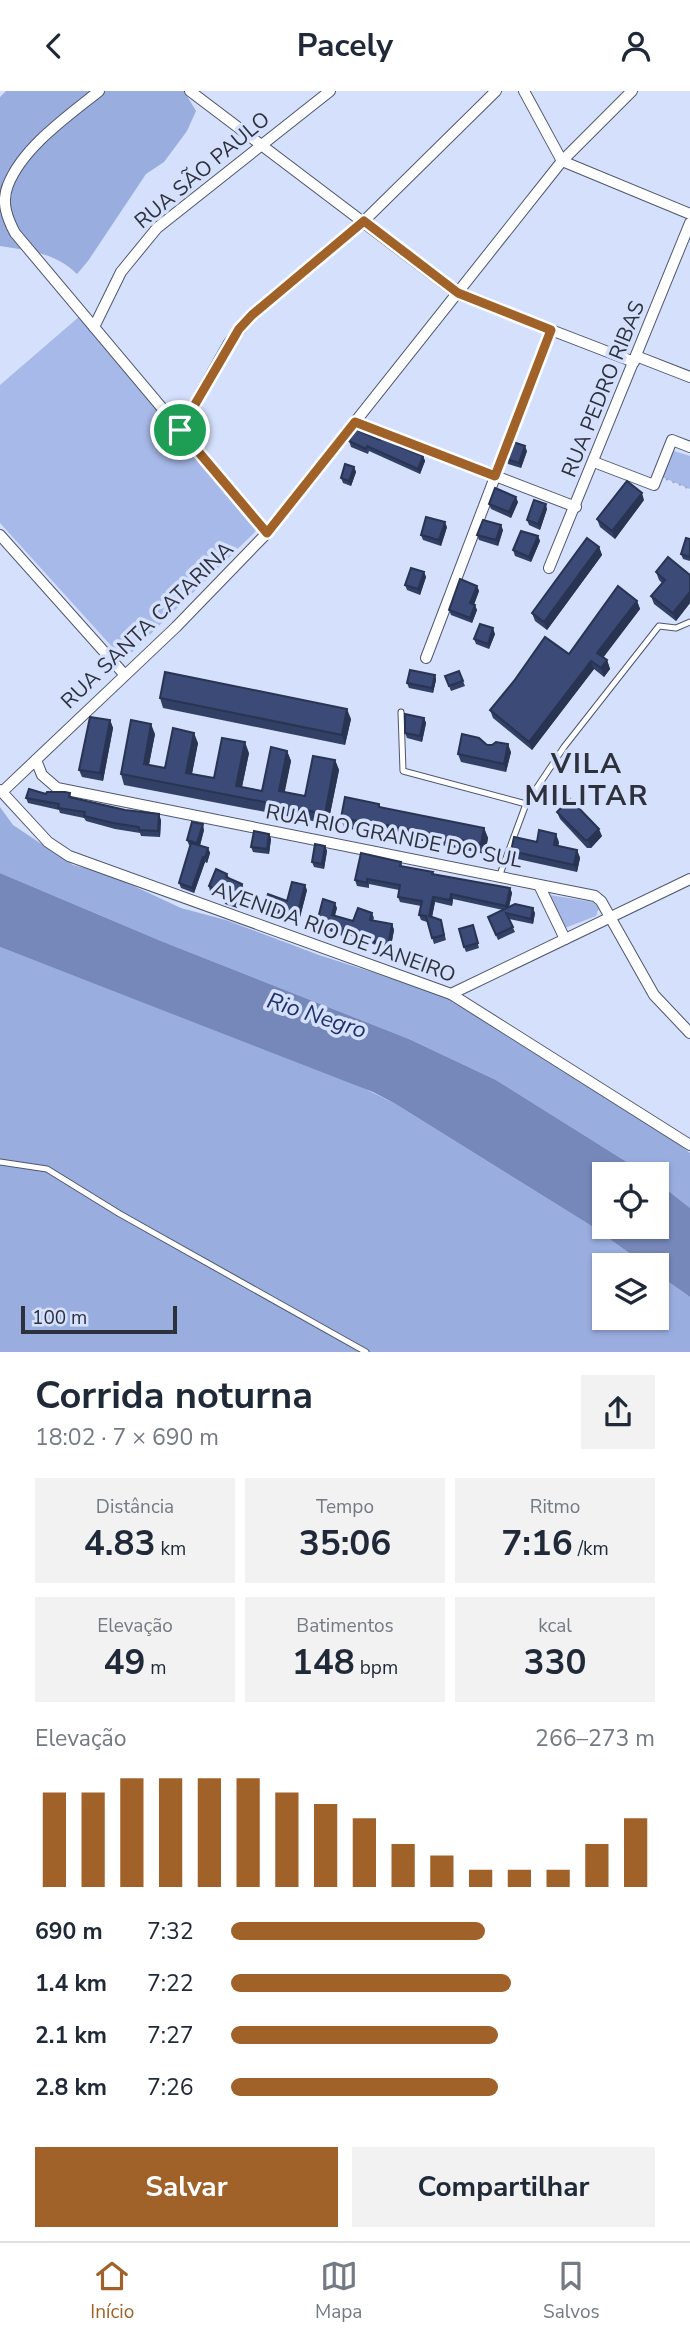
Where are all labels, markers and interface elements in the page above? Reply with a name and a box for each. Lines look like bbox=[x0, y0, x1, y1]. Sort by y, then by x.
text: Pacely bbox=[297, 24, 393, 67]
icon: back bbox=[35, 27, 73, 65]
icon: person bbox=[617, 27, 655, 65]
street label: RUA SÃO PAULO bbox=[128, 105, 276, 235]
street label: RUA PEDRO RIBAS bbox=[555, 297, 651, 481]
pin bbox=[150, 400, 210, 460]
icon: arrive bbox=[161, 411, 199, 449]
street label: RUA SANTA CATARINA bbox=[55, 535, 239, 715]
district label: VILA MILITAR bbox=[524, 745, 650, 815]
street label: RUA RIO GRANDE DO SUL bbox=[263, 797, 525, 875]
street label: AVENIDA RIO DE JANEIRO bbox=[208, 875, 460, 989]
water label: Rio Negro bbox=[263, 985, 371, 1046]
map controls bbox=[592, 1162, 669, 1330]
button: locate bbox=[592, 1162, 669, 1239]
button: layers bbox=[592, 1253, 669, 1330]
scale bar bbox=[21, 1303, 177, 1335]
text: 100 m bbox=[32, 1305, 87, 1331]
text: Corrida noturna bbox=[35, 1370, 313, 1421]
button: share bbox=[581, 1375, 655, 1449]
text: 18:02 · 7 × 690 m bbox=[35, 1422, 219, 1453]
text: Distância bbox=[96, 1494, 174, 1520]
text: Tempo bbox=[316, 1494, 374, 1520]
text: Ritmo bbox=[530, 1494, 580, 1520]
text: 4.83 bbox=[84, 1520, 156, 1567]
text: 35:06 bbox=[299, 1520, 391, 1567]
text: 7:16 bbox=[501, 1520, 573, 1567]
text: km bbox=[156, 1536, 186, 1562]
text: /km bbox=[573, 1536, 609, 1562]
text: Elevação bbox=[97, 1613, 173, 1639]
text: Batimentos bbox=[296, 1613, 394, 1639]
text: kcal bbox=[538, 1613, 572, 1639]
text: 49 bbox=[103, 1639, 145, 1686]
text: 148 bbox=[292, 1639, 355, 1686]
text: 330 bbox=[523, 1639, 587, 1686]
text: m bbox=[145, 1655, 167, 1681]
text: bpm bbox=[355, 1655, 398, 1681]
text: Elevação bbox=[35, 1723, 127, 1754]
text: 266–273 m bbox=[535, 1723, 655, 1754]
text: 690 m bbox=[35, 1916, 103, 1947]
text: 7:32 bbox=[147, 1916, 194, 1947]
text: 1.4 km bbox=[35, 1968, 107, 1999]
text: 7:22 bbox=[147, 1968, 194, 1999]
text: 2.1 km bbox=[35, 2020, 107, 2051]
text: 7:27 bbox=[147, 2020, 194, 2051]
text: 2.8 km bbox=[35, 2072, 107, 2103]
text: 7:26 bbox=[147, 2072, 194, 2103]
button: Salvar bbox=[35, 2147, 338, 2227]
button: Compartilhar bbox=[352, 2147, 655, 2227]
tab: Início bbox=[90, 2257, 134, 2325]
tab: Mapa bbox=[315, 2257, 362, 2325]
tab: Salvos bbox=[543, 2257, 600, 2325]

